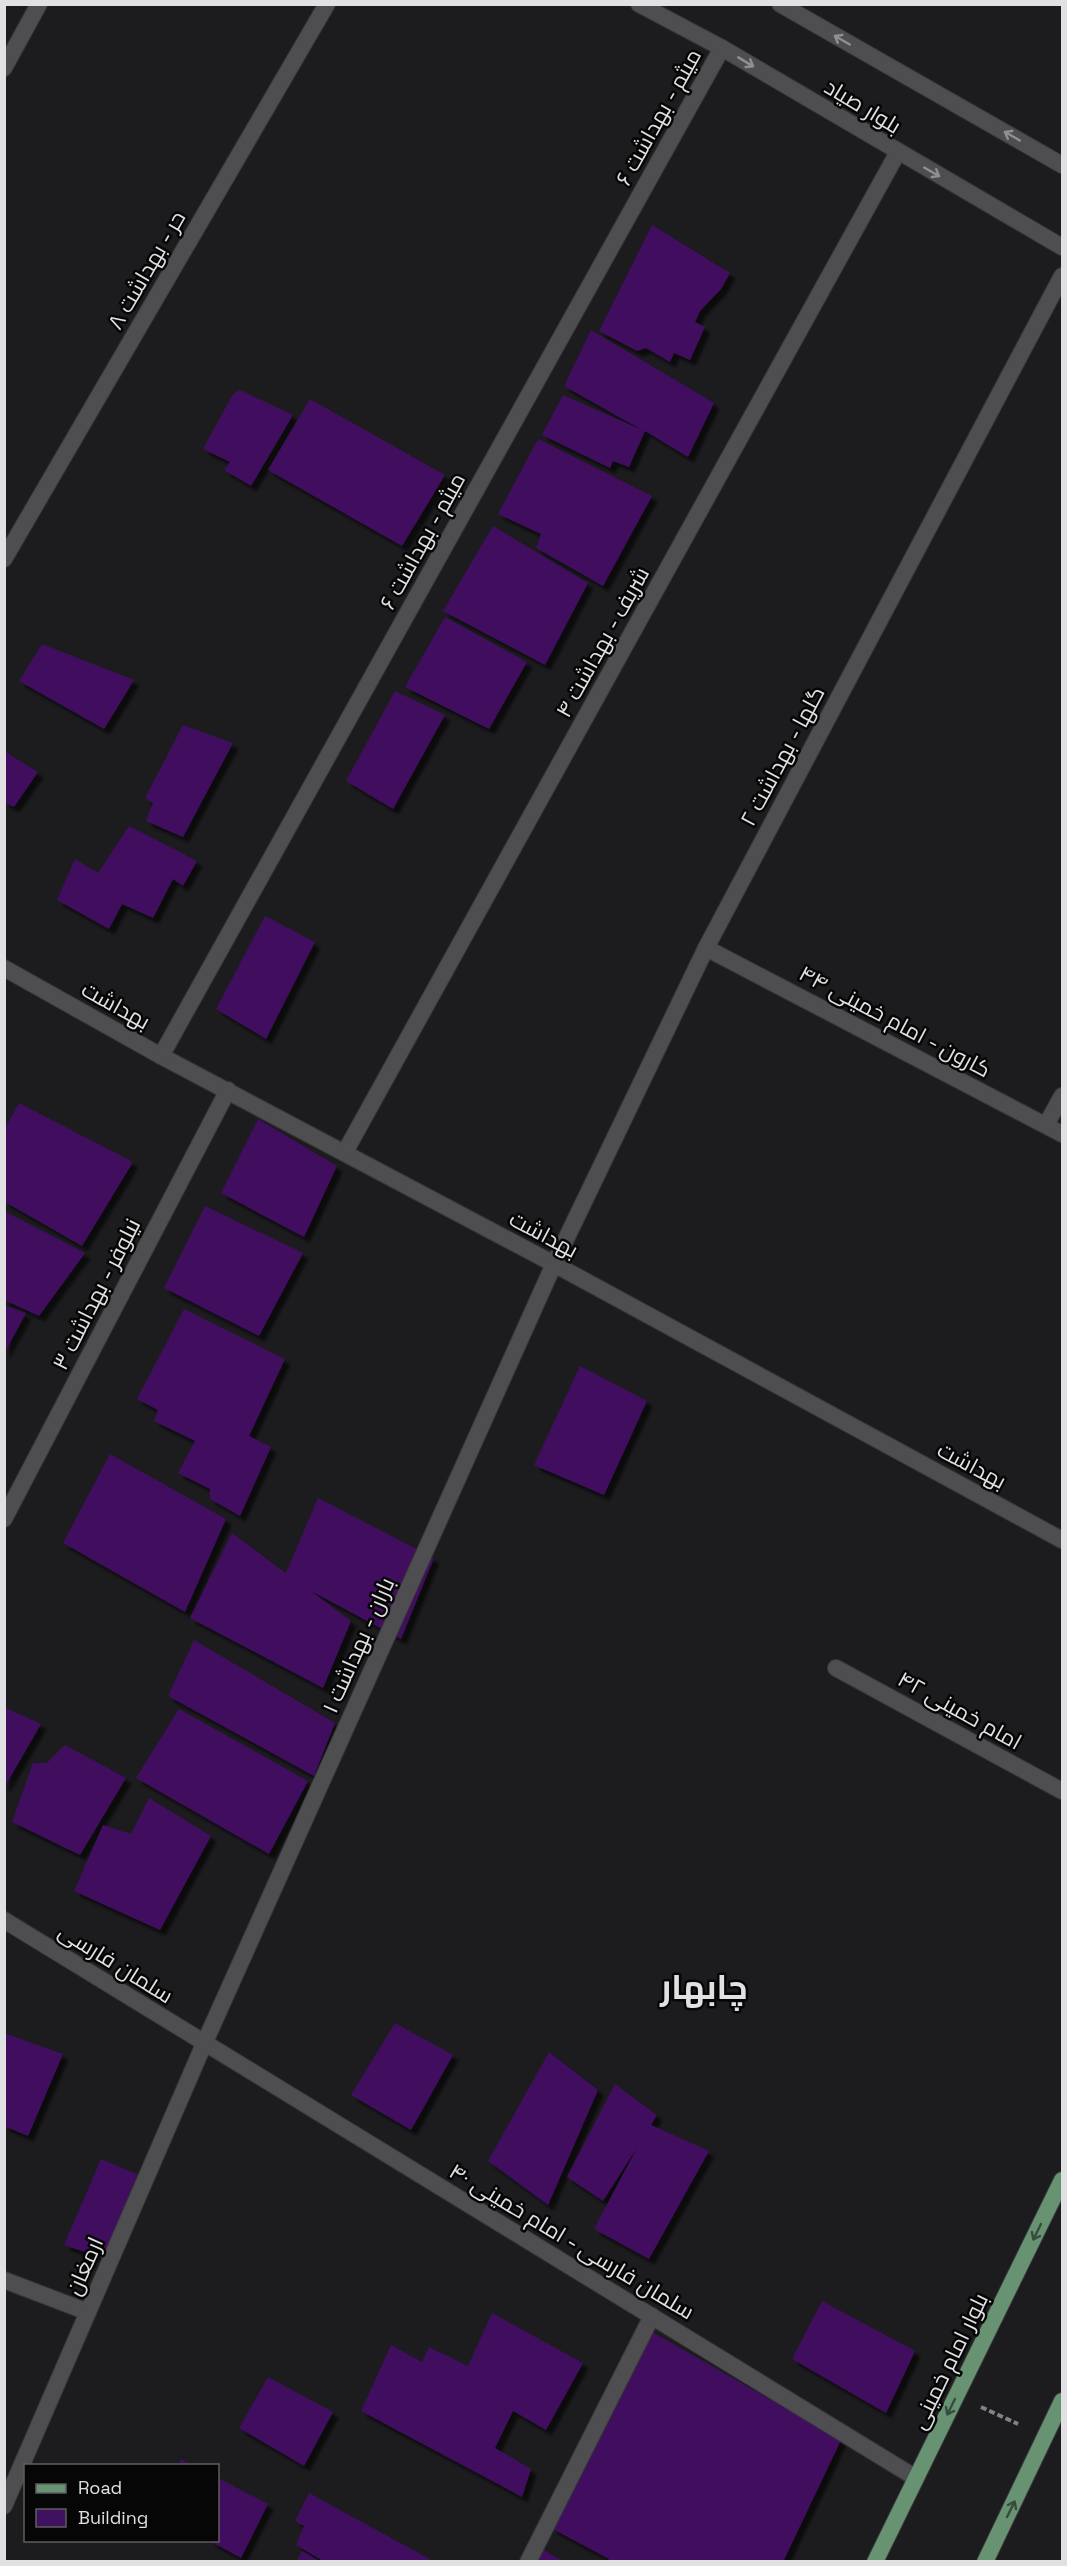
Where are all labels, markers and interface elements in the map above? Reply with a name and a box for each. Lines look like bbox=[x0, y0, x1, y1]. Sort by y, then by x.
one-way arrow bbox=[834, 34, 851, 46]
street label: میثم - بهداشت ۶ bbox=[609, 44, 709, 191]
one-way arrow bbox=[737, 57, 754, 69]
street label: بلوار صیاد bbox=[820, 72, 906, 140]
one-way arrow bbox=[1004, 130, 1021, 142]
one-way arrow bbox=[923, 166, 940, 178]
street label: حر - بهداشت ۸ bbox=[101, 206, 191, 334]
street label: میثم - بهداشت ۶ bbox=[373, 468, 473, 615]
street label: شریف - بهداشت ۴ bbox=[549, 562, 655, 722]
street label: گلها - بهداشت ۲ bbox=[733, 681, 831, 831]
street label: کارون - امام خمینی ۴۴ bbox=[793, 959, 996, 1085]
street label: بهداشت bbox=[77, 975, 155, 1035]
street label: بهداشت bbox=[505, 1204, 583, 1264]
street label: نیلوفر - بهداشت ۳ bbox=[46, 1213, 146, 1375]
street label: بهداشت bbox=[933, 1435, 1011, 1495]
street label: باران - بهداشت ۱ bbox=[316, 1573, 400, 1717]
street label: امام خمینی ۴۲ bbox=[892, 1664, 1027, 1757]
street label: سلمان فارسی bbox=[54, 1917, 178, 2009]
district label: چابهار bbox=[659, 1966, 748, 2011]
street label: سلمان فارسی - امام خمینی ۴۰ bbox=[443, 2157, 700, 2327]
one-way arrow bbox=[1030, 2223, 1042, 2241]
street label: ارمغان bbox=[59, 2232, 109, 2300]
street label: بلوار امام خمینی bbox=[904, 2288, 996, 2435]
one-way arrow bbox=[945, 2398, 956, 2416]
legend bbox=[24, 2464, 219, 2542]
text: Road bbox=[78, 2476, 122, 2499]
one-way arrow bbox=[1005, 2500, 1017, 2518]
text: Building bbox=[78, 2506, 148, 2529]

